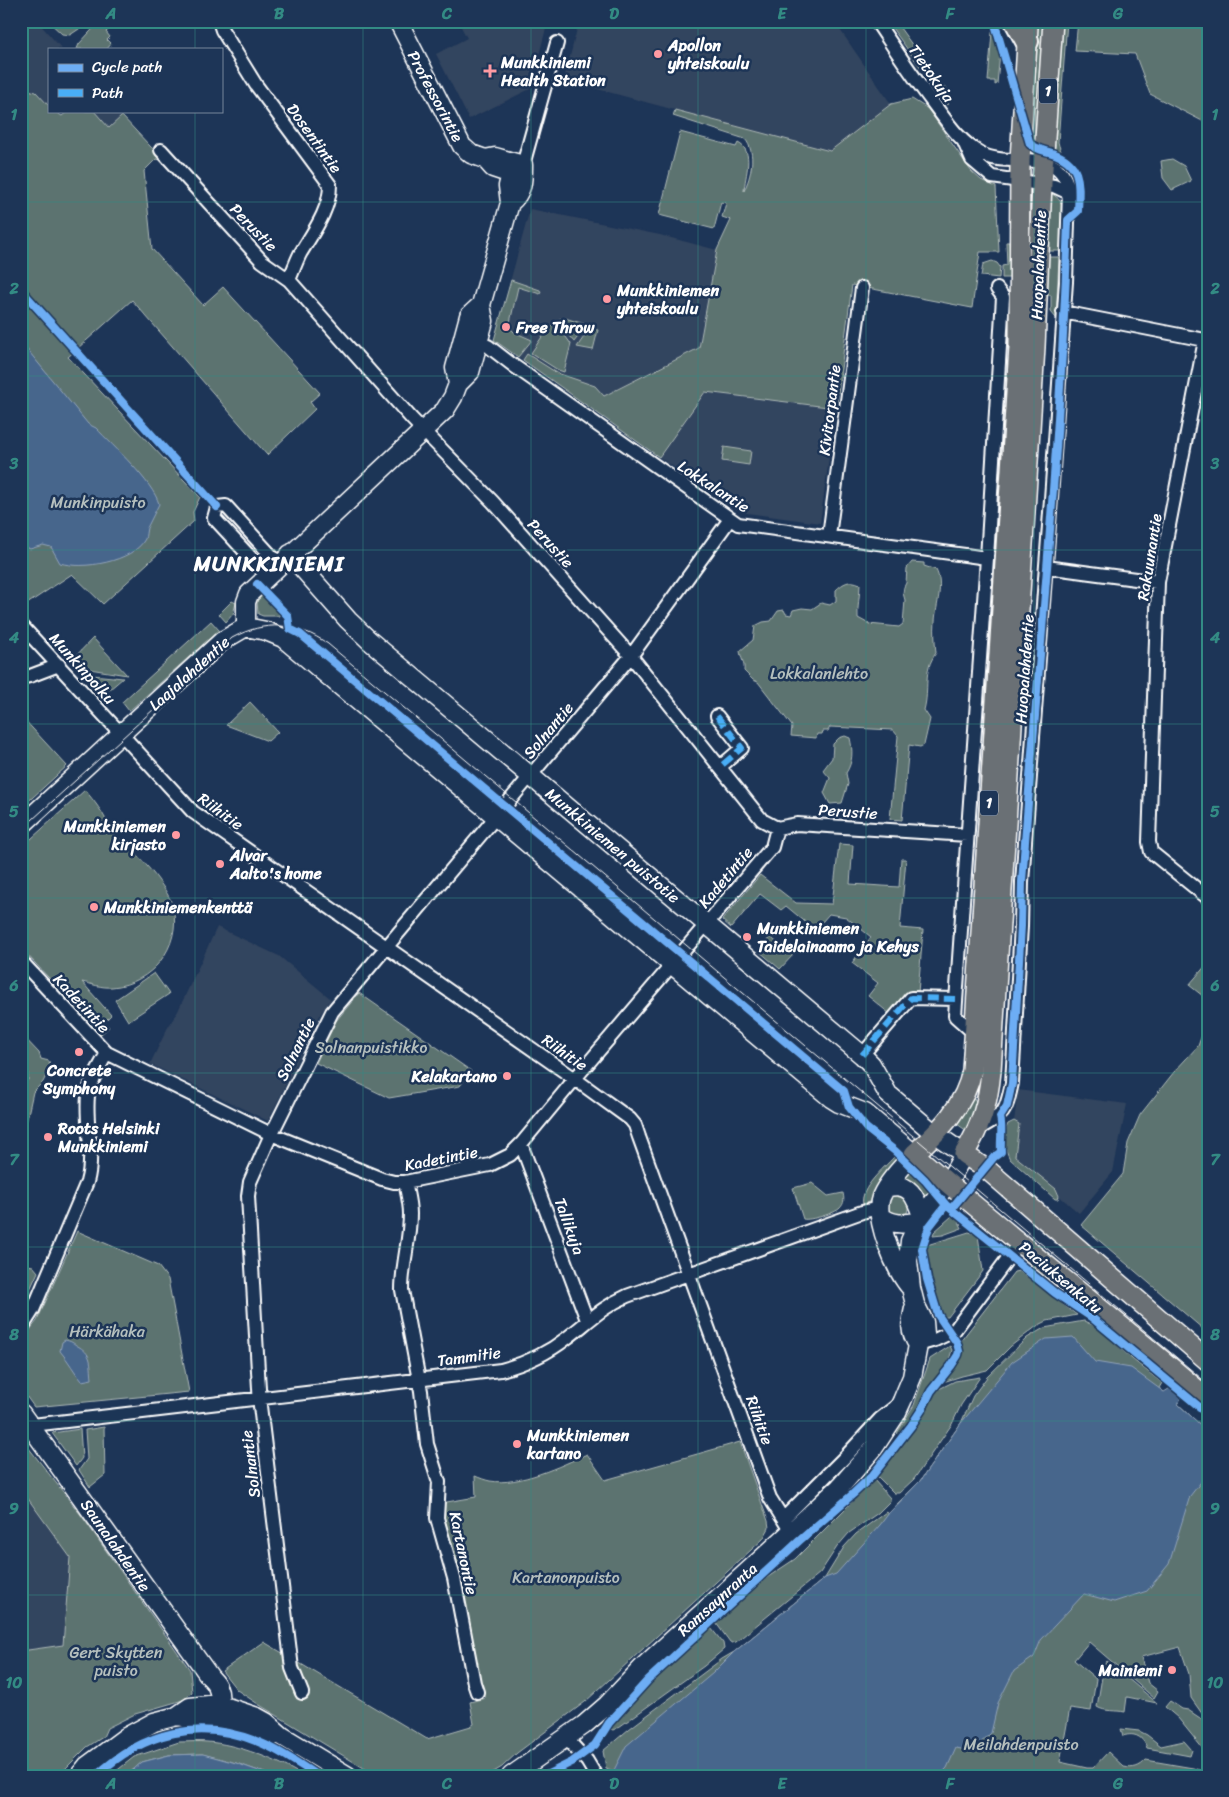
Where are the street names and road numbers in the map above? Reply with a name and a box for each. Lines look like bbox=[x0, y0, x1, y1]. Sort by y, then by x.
street label: Tietokuja bbox=[901, 38, 963, 110]
street label: Professorintie bbox=[399, 45, 472, 148]
road number: 1 bbox=[1039, 78, 1057, 104]
street label: Dosentintie bbox=[279, 97, 350, 180]
street label: Perustie bbox=[223, 196, 285, 259]
street label: Huopalahdentie bbox=[1022, 210, 1055, 320]
street label: Kivitorpantie bbox=[810, 363, 849, 457]
street label: Lokkalantie bbox=[672, 452, 756, 521]
street label: Rakuunantie bbox=[1128, 511, 1171, 603]
street label: Perustie bbox=[520, 512, 581, 575]
street label: Huopalahdentie bbox=[1006, 613, 1043, 725]
street label: Munkinpolku bbox=[42, 625, 124, 712]
street label: Laajalahdentie bbox=[142, 628, 237, 718]
street label: Solnantie bbox=[516, 695, 581, 766]
street label: Munkkiniemen puistotie bbox=[539, 780, 687, 911]
street label: Riihitie bbox=[192, 785, 250, 838]
road number: 1 bbox=[980, 790, 998, 816]
street label: Perustie bbox=[817, 795, 879, 828]
street label: Kadetintie bbox=[690, 840, 760, 915]
street label: Kadetintie bbox=[46, 966, 118, 1040]
street label: Solnantie bbox=[268, 1012, 323, 1086]
street label: Riihitie bbox=[536, 1026, 594, 1079]
street label: Kadetintie bbox=[402, 1137, 480, 1180]
street label: Tallikuja bbox=[546, 1193, 593, 1259]
street label: Paciuksenkatu bbox=[1012, 1233, 1109, 1322]
street label: Tammitie bbox=[436, 1338, 503, 1375]
street label: Riihitie bbox=[737, 1391, 782, 1449]
street label: Solnantie bbox=[232, 1429, 269, 1499]
street label: Saunalahdentie bbox=[73, 1492, 159, 1598]
street label: Kartanontie bbox=[441, 1509, 486, 1597]
street label: Ramsaynranta bbox=[670, 1555, 764, 1644]

